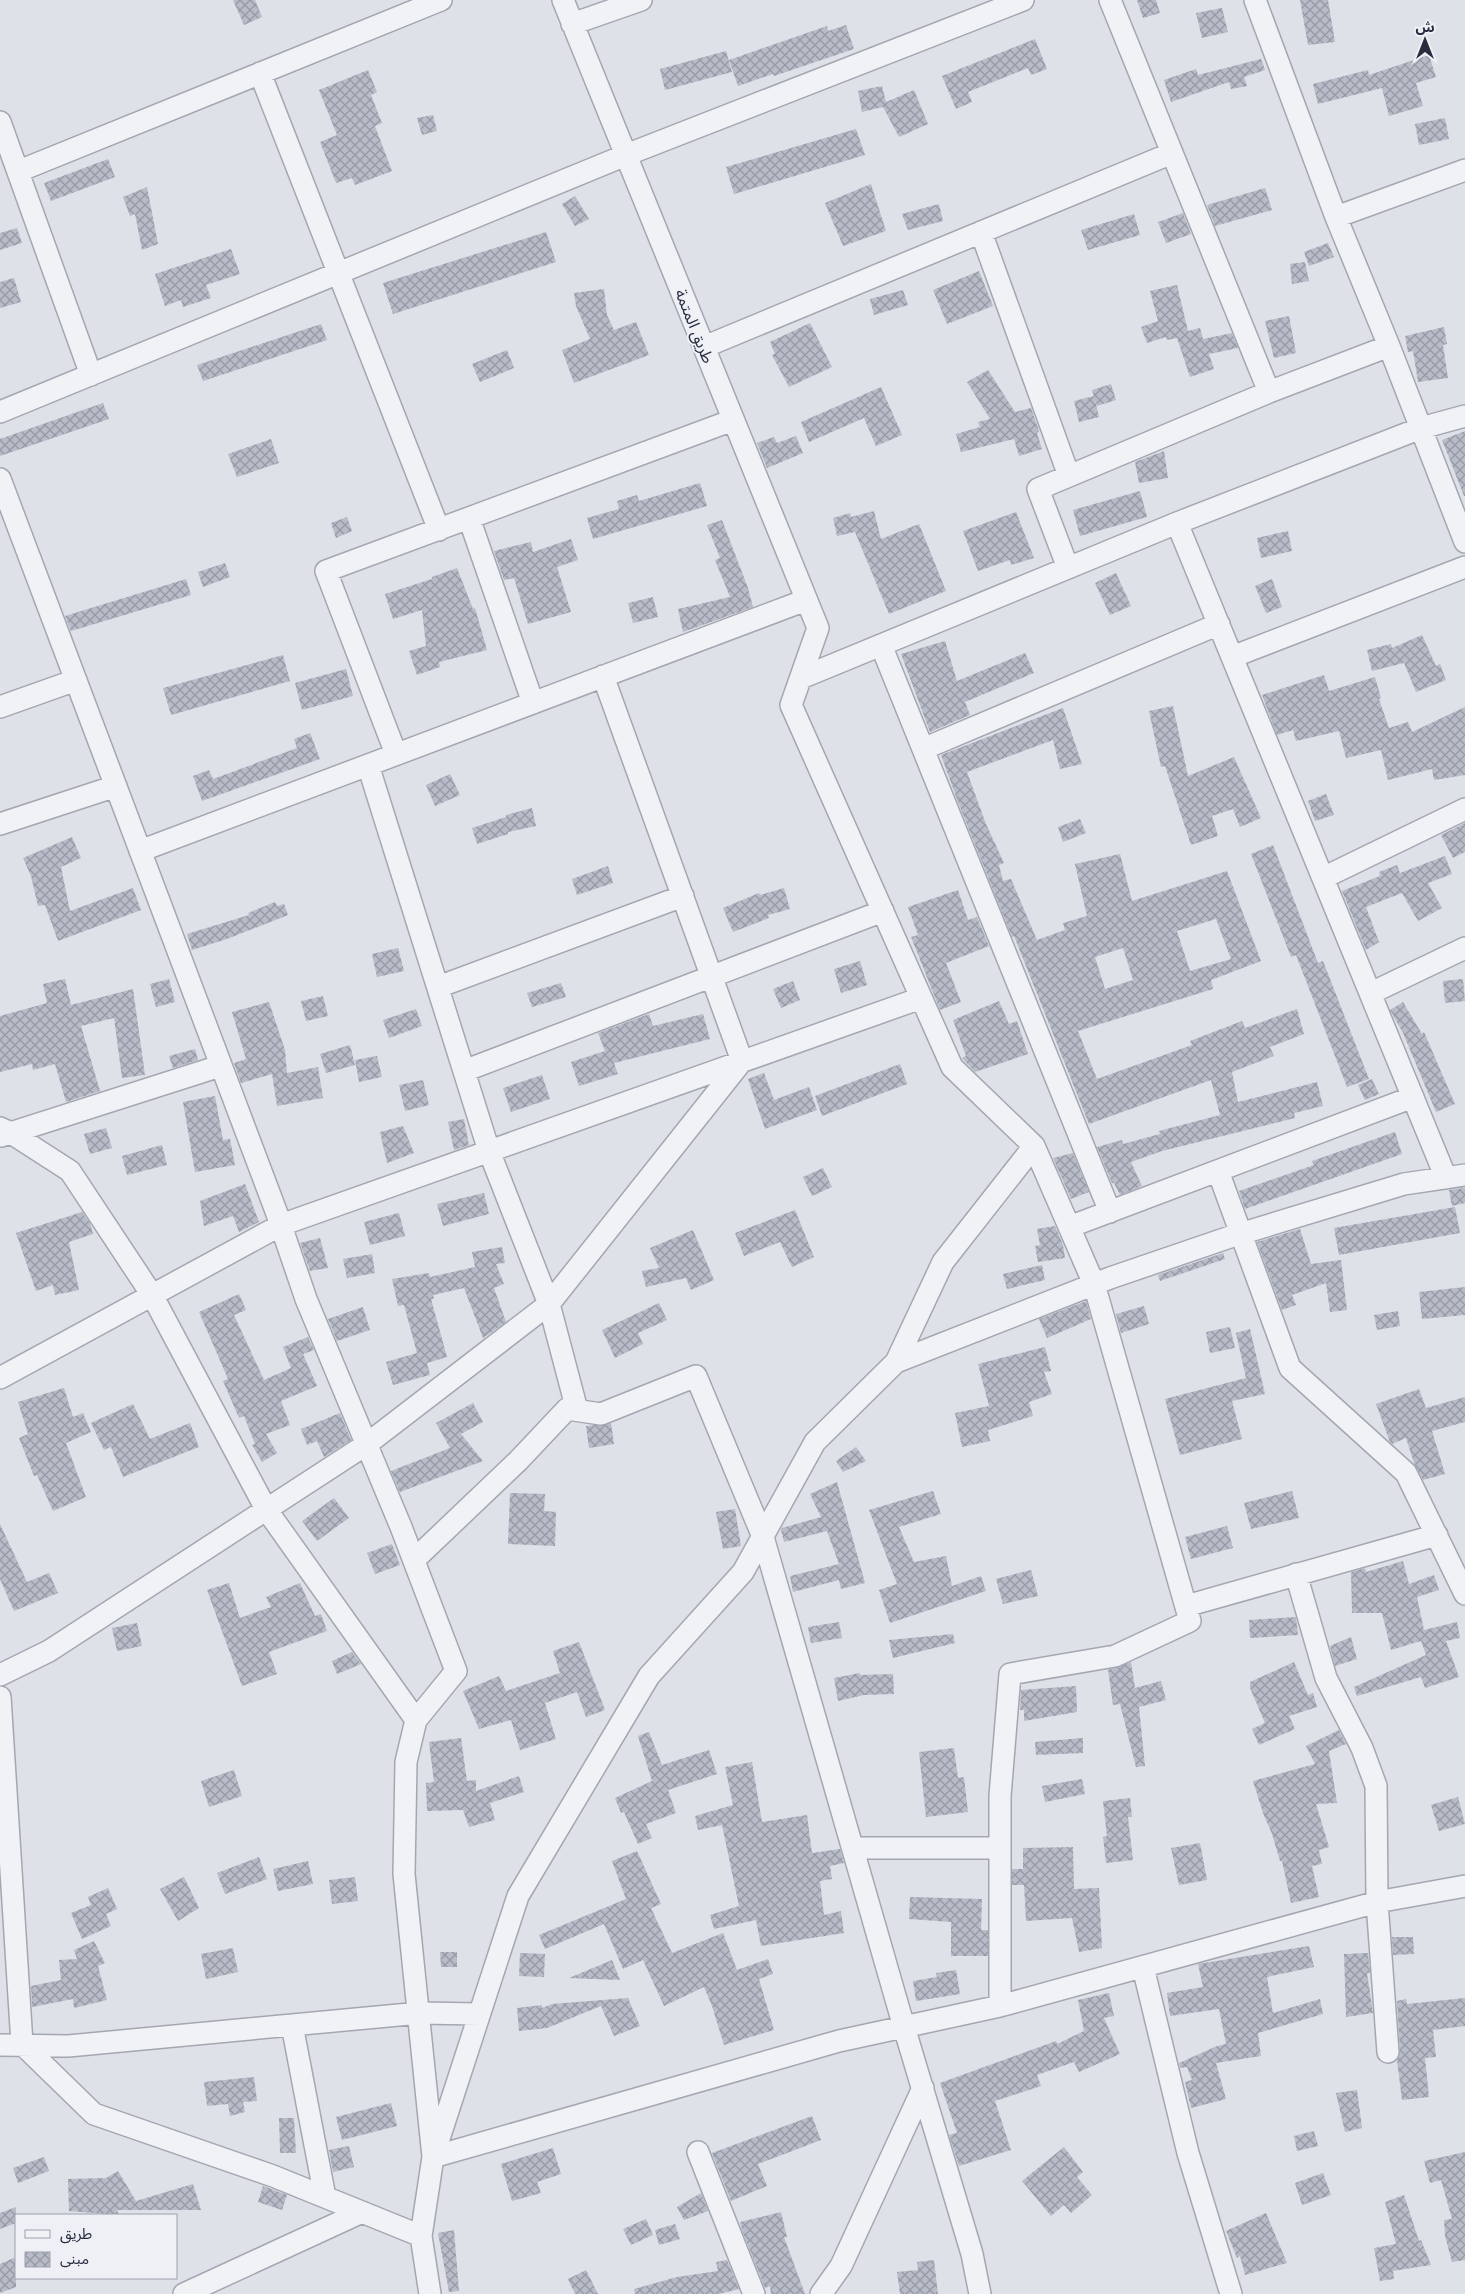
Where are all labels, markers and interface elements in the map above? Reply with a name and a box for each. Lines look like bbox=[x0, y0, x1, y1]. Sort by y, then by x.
north arrow bbox=[1400, 15, 1450, 65]
text: ش bbox=[1415, 19, 1435, 36]
street label: طريق المتمة bbox=[670, 286, 718, 367]
legend bbox=[15, 2214, 178, 2279]
text: طريق bbox=[60, 2225, 92, 2244]
text: مبنى bbox=[60, 2250, 89, 2268]

